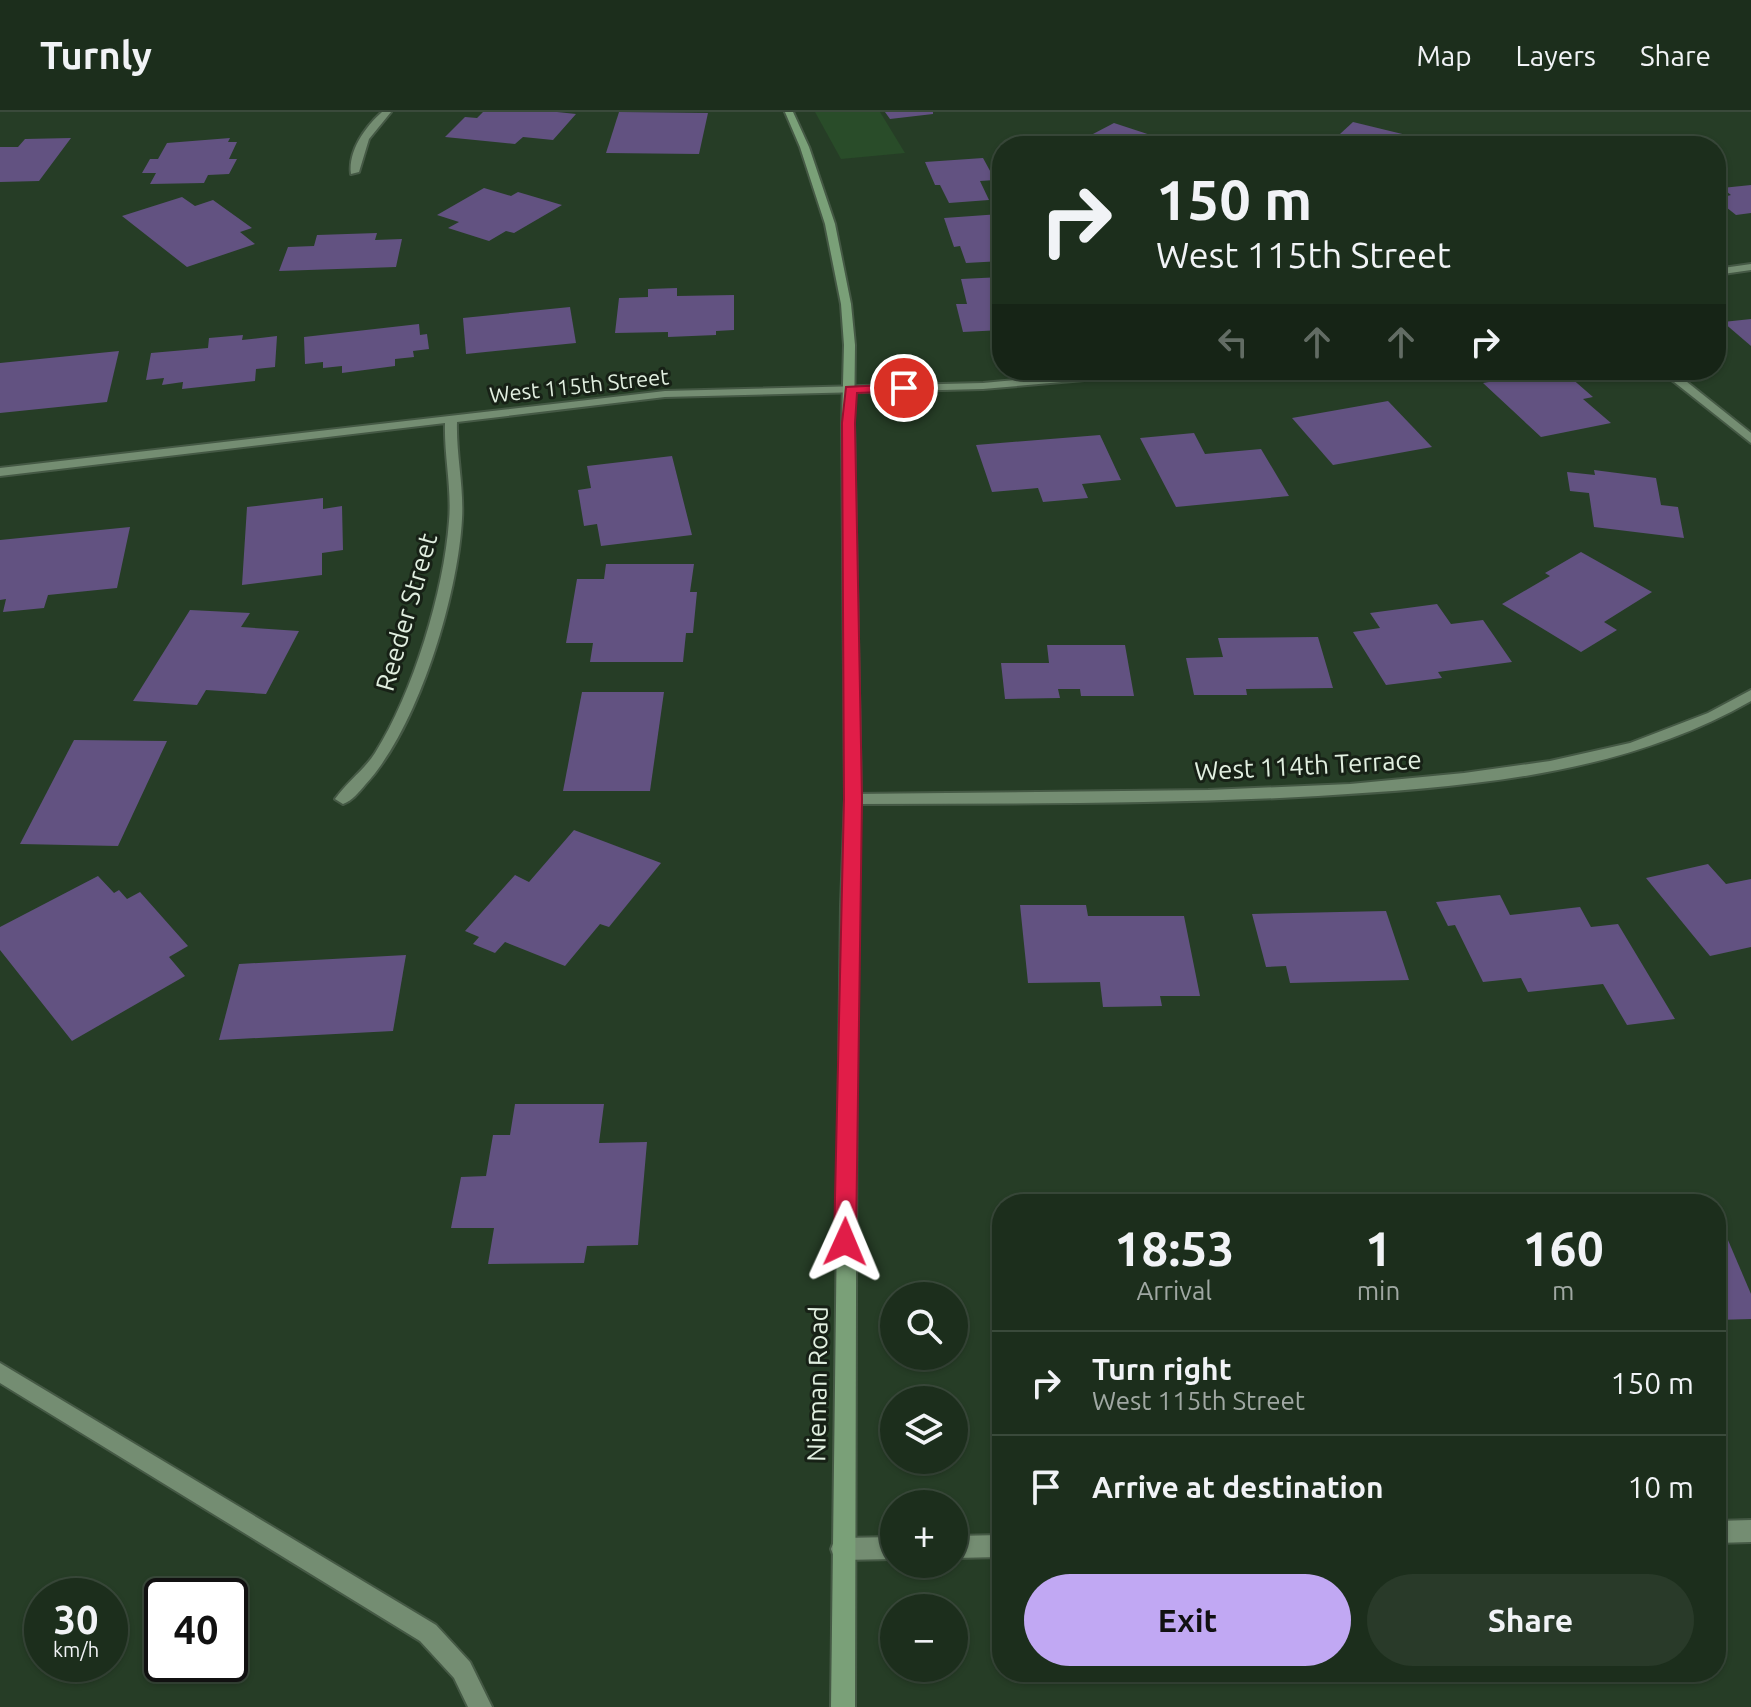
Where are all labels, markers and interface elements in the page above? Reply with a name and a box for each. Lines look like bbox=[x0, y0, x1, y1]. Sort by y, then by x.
text: Turnly bbox=[40, 34, 152, 76]
text: Map bbox=[1416, 40, 1472, 71]
text: Layers bbox=[1516, 40, 1596, 71]
text: Share bbox=[1640, 40, 1711, 71]
icon: right bbox=[1024, 168, 1128, 272]
text: 150 m bbox=[1156, 168, 1312, 231]
text: West 115th Street bbox=[1156, 234, 1451, 275]
icon: left bbox=[1211, 320, 1255, 364]
icon: ahead bbox=[1295, 320, 1339, 364]
icon: ahead bbox=[1379, 320, 1423, 364]
icon: right bbox=[1463, 320, 1507, 364]
pin bbox=[870, 354, 938, 422]
street label: West 115th Street bbox=[488, 363, 670, 407]
icon: arrive bbox=[882, 366, 926, 410]
street label: Reeder Street bbox=[370, 530, 442, 694]
street label: West 114th Terrace bbox=[1194, 745, 1422, 785]
position arrow bbox=[803, 1200, 887, 1284]
text: 18:53 bbox=[1114, 1221, 1234, 1275]
text: 1 bbox=[1365, 1221, 1392, 1275]
text: 160 bbox=[1523, 1221, 1604, 1275]
text: Arrival bbox=[1136, 1276, 1212, 1305]
text: min bbox=[1357, 1276, 1400, 1305]
text: m bbox=[1552, 1276, 1574, 1305]
map controls bbox=[880, 1282, 968, 1682]
button: search bbox=[880, 1282, 968, 1370]
street label: Nieman Road bbox=[801, 1306, 833, 1462]
text: Turn right bbox=[1092, 1352, 1232, 1386]
icon: right bbox=[1024, 1361, 1068, 1405]
text: 150 m bbox=[1610, 1366, 1694, 1400]
button: layers bbox=[880, 1386, 968, 1474]
text: West 115th Street bbox=[1092, 1386, 1305, 1415]
icon: arrive bbox=[1024, 1465, 1068, 1509]
text: Arrive at destination bbox=[1092, 1470, 1384, 1504]
text: 10 m bbox=[1627, 1470, 1694, 1504]
button: + bbox=[880, 1490, 968, 1578]
button: Exit bbox=[1024, 1574, 1351, 1666]
button: Share bbox=[1367, 1574, 1694, 1666]
speed limit sign: 40 bbox=[144, 1578, 248, 1682]
button: − bbox=[880, 1594, 968, 1682]
text: 30 bbox=[53, 1597, 99, 1642]
text: km/h bbox=[53, 1638, 99, 1661]

